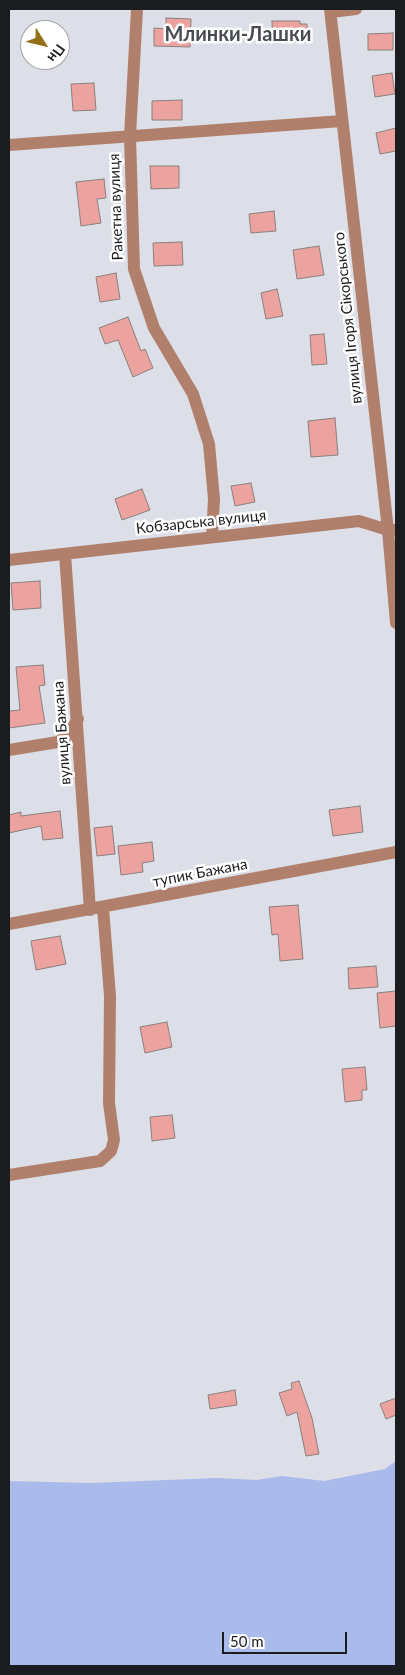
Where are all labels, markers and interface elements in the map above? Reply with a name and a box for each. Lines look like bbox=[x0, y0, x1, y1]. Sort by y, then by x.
north arrow bbox=[20, 20, 70, 70]
district label: Млинки-Лашки bbox=[165, 23, 311, 47]
text: Пн bbox=[44, 41, 69, 66]
street label: Ракетна вулиця bbox=[105, 153, 127, 261]
street label: вулиця Ігоря Сікорського bbox=[330, 231, 366, 405]
street label: Кобзарська вулиця bbox=[135, 506, 267, 538]
street label: вулиця Бажана bbox=[49, 681, 75, 785]
street label: тупик Бажана bbox=[151, 855, 249, 891]
scale bar bbox=[225, 1622, 350, 1654]
text: 50 m bbox=[230, 1632, 264, 1650]

